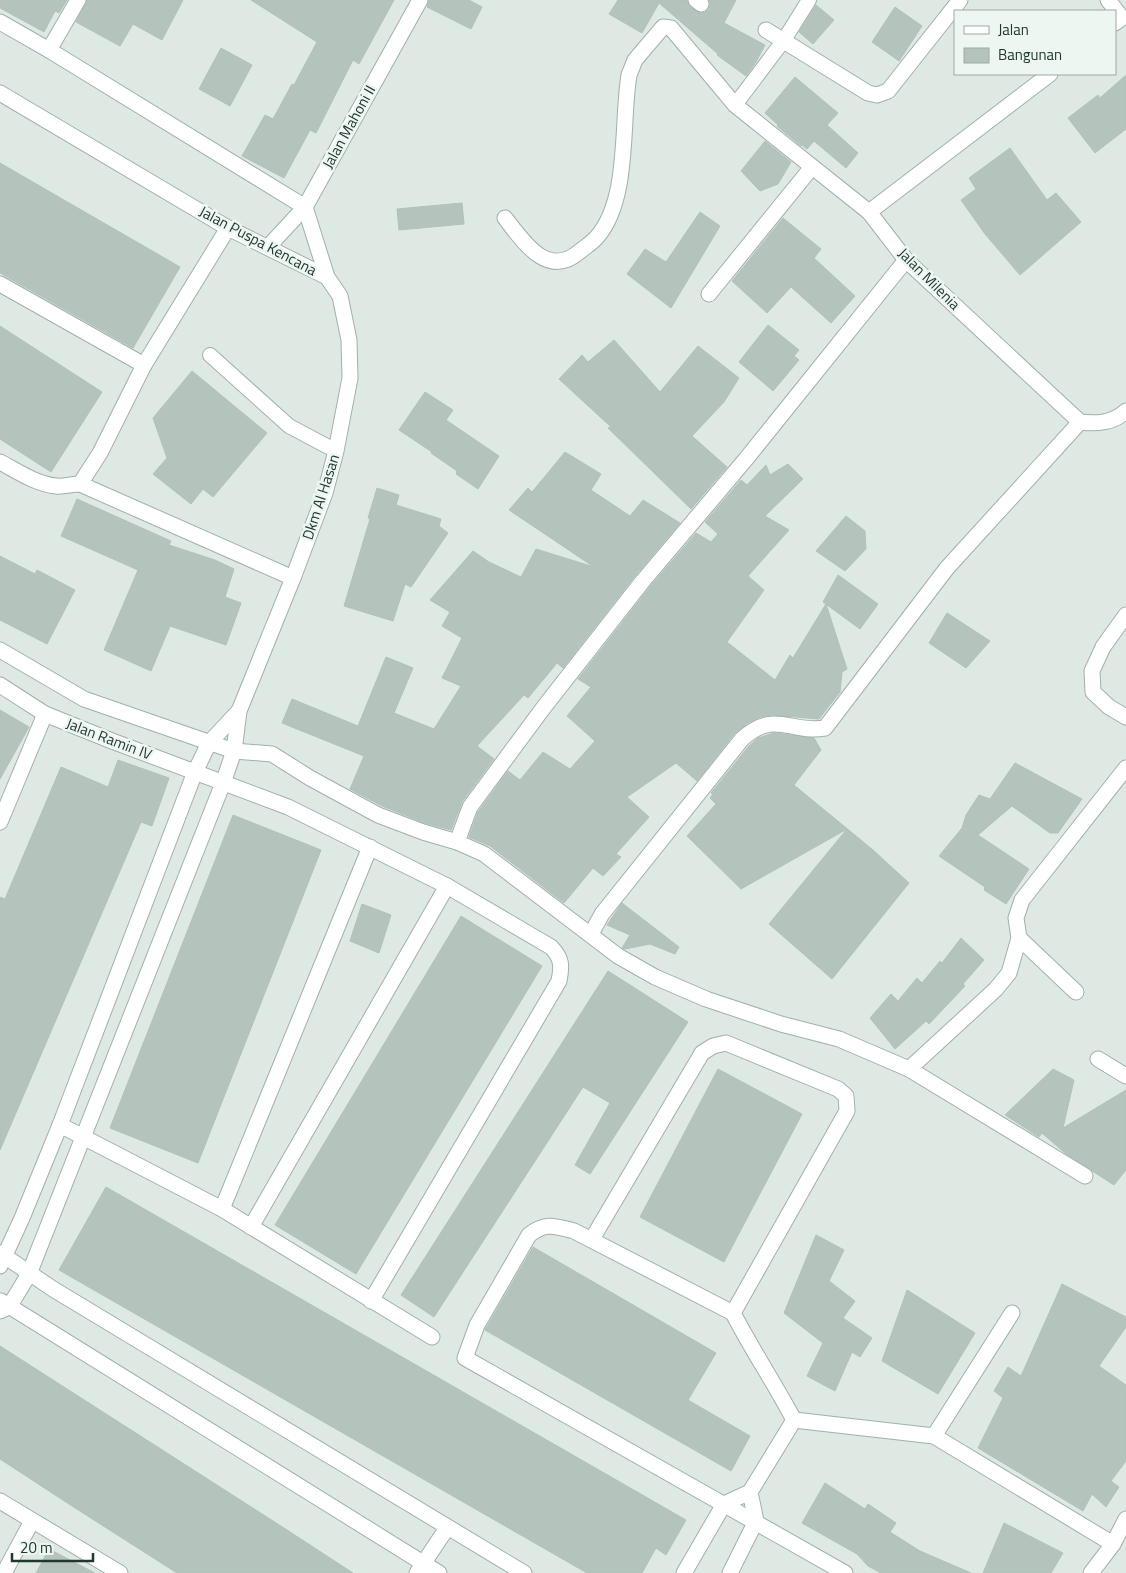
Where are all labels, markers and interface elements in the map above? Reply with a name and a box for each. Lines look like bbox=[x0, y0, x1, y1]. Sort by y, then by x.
legend bbox=[954, 10, 1116, 75]
text: Jalan bbox=[998, 18, 1029, 41]
text: Bangunan bbox=[998, 43, 1062, 66]
street label: Jalan Mahoni II bbox=[316, 81, 381, 173]
street label: Jalan Puspa Kencana bbox=[195, 200, 322, 282]
street label: Jalan Milenia bbox=[893, 242, 966, 315]
street label: Dkm Al Hasan bbox=[296, 451, 345, 543]
street label: Jalan Ramin IV bbox=[63, 712, 156, 766]
scale bar bbox=[12, 1530, 94, 1562]
text: 20 m bbox=[20, 1536, 53, 1559]

